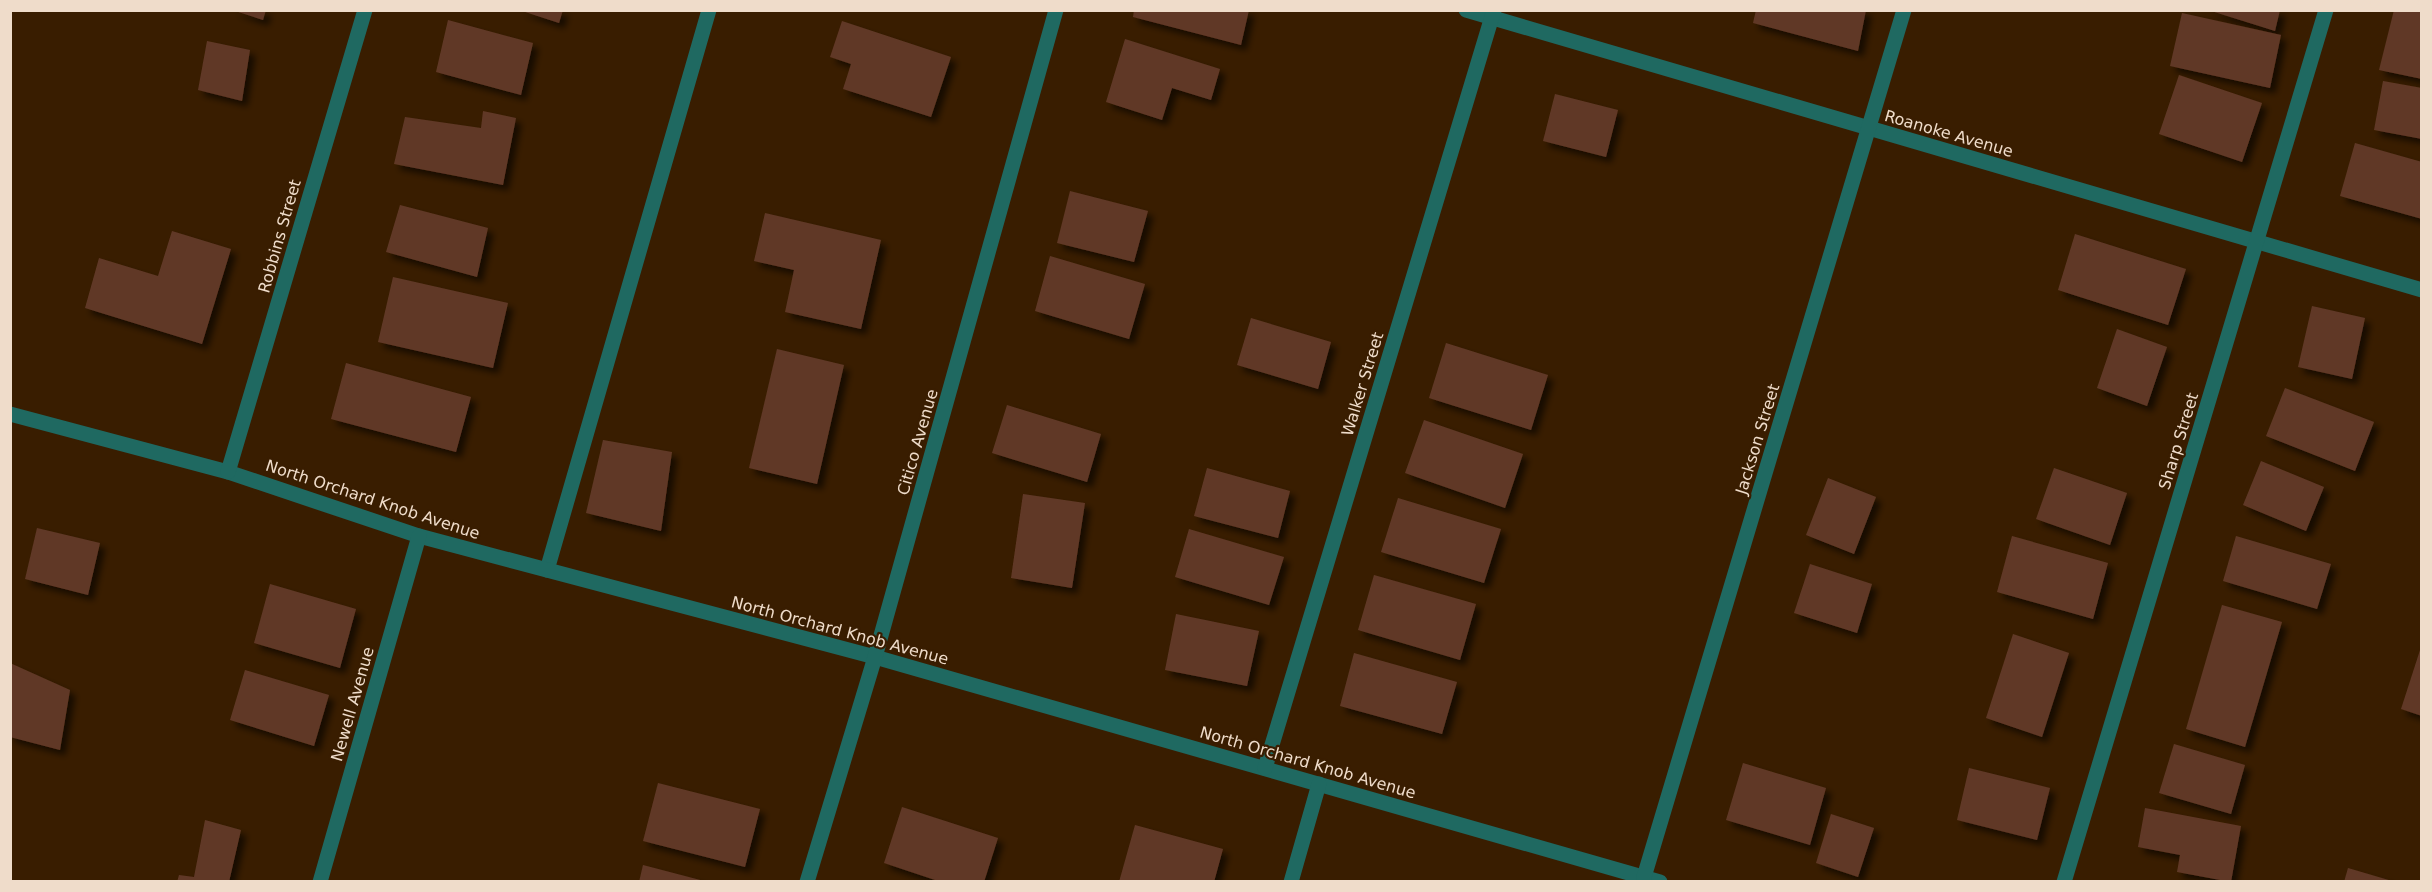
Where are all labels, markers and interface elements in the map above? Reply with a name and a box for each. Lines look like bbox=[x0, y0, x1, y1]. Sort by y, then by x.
street label: Roanoke Avenue bbox=[1882, 106, 2015, 161]
street label: Robbins Street bbox=[254, 177, 305, 295]
street label: Walker Street bbox=[1338, 330, 1387, 439]
street label: Jackson Street bbox=[1731, 382, 1783, 498]
street label: Citico Avenue bbox=[893, 387, 942, 497]
street label: Sharp Street bbox=[2155, 390, 2202, 492]
street label: North Orchard Knob Avenue bbox=[263, 456, 482, 543]
street label: North Orchard Knob Avenue bbox=[729, 592, 951, 669]
street label: Newell Avenue bbox=[327, 645, 378, 764]
street label: North Orchard Knob Avenue bbox=[1198, 722, 1418, 802]

